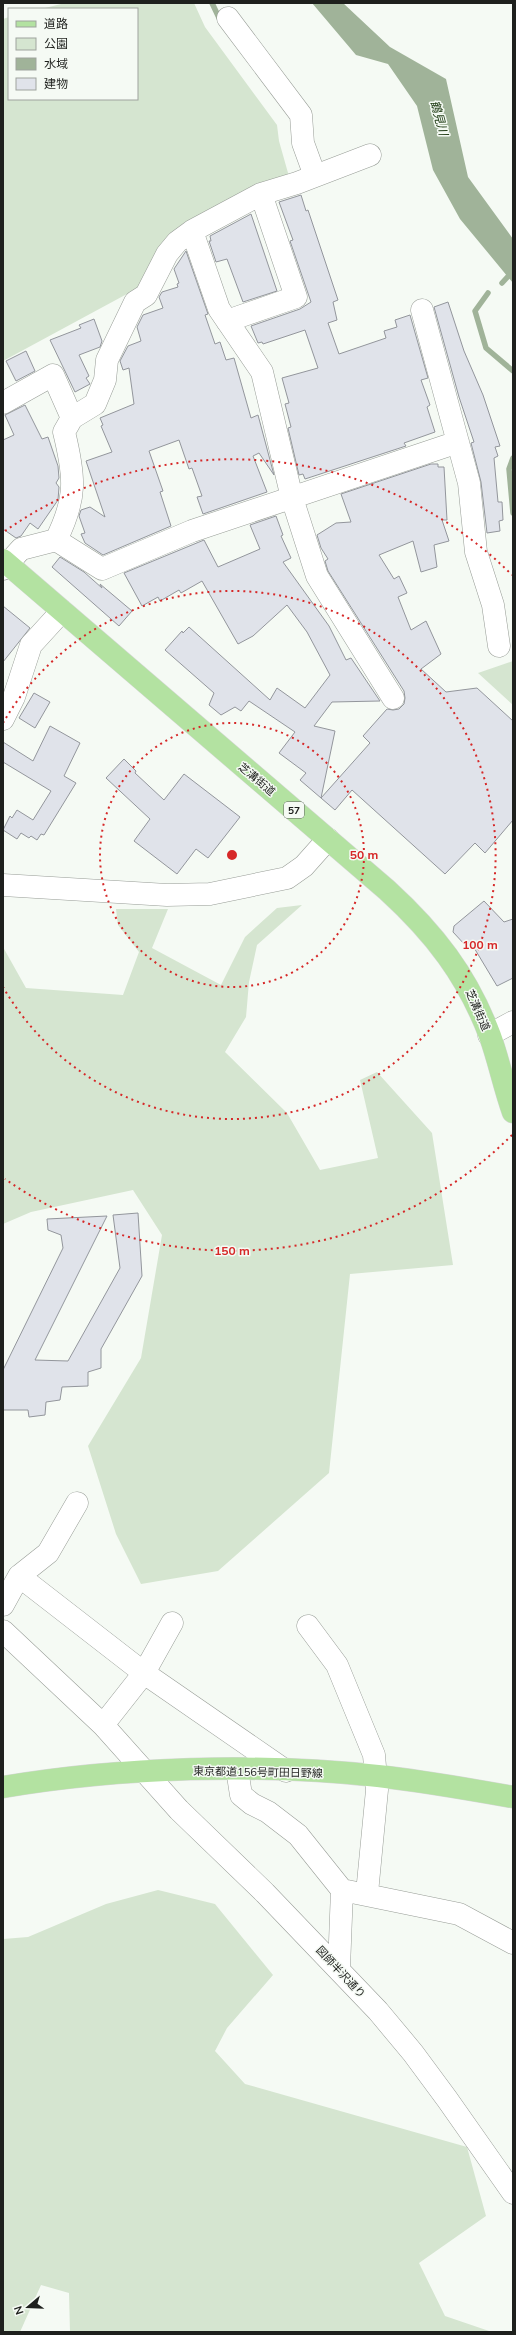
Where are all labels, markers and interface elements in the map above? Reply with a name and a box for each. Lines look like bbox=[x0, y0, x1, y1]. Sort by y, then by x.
legend bbox=[8, 8, 138, 100]
text: 道路 bbox=[44, 16, 68, 31]
text: 公園 bbox=[44, 36, 68, 51]
text: 水域 bbox=[44, 56, 68, 71]
text: 建物 bbox=[44, 76, 68, 91]
water label: 鶴見川 bbox=[428, 99, 452, 139]
street label: 芝溝街道 bbox=[236, 759, 278, 799]
road number: 57 bbox=[284, 802, 304, 818]
text: 50 m bbox=[350, 847, 378, 862]
centre of rings bbox=[225, 848, 239, 862]
text: 100 m bbox=[462, 937, 498, 952]
street label: 芝溝街道 bbox=[463, 987, 493, 1033]
text: 150 m bbox=[214, 1243, 250, 1258]
street label: 東京都道156号町田日野線 bbox=[193, 1764, 323, 1780]
street label: 図師半沢通り bbox=[313, 1943, 369, 2001]
north arrow bbox=[8, 2287, 48, 2327]
text: N bbox=[11, 2304, 27, 2316]

